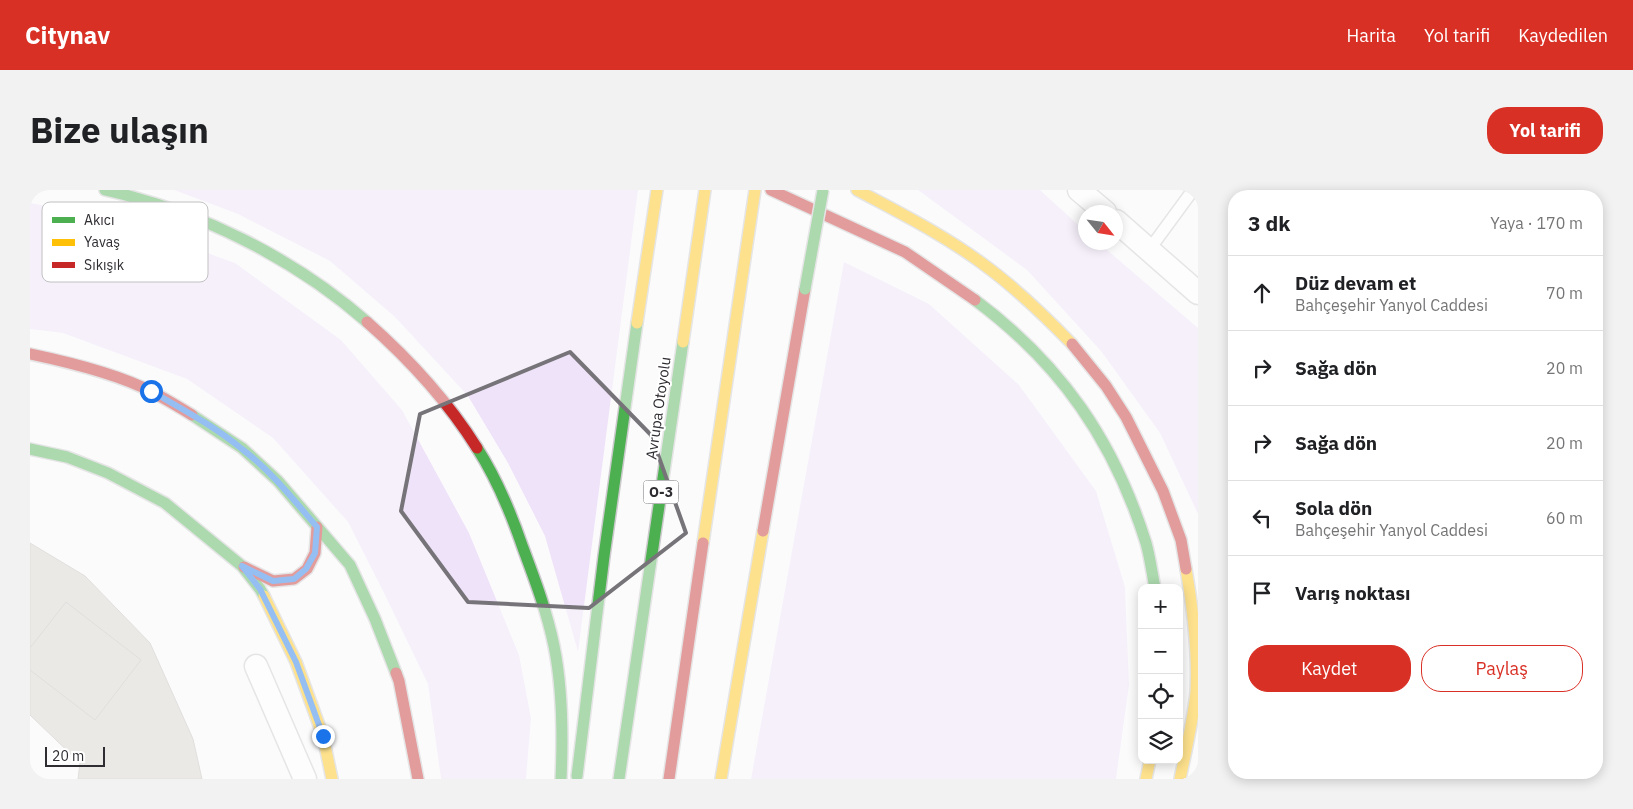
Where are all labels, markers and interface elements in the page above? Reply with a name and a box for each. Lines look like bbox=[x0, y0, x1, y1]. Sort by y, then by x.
text: Citynav bbox=[25, 19, 110, 51]
text: Harita bbox=[1347, 24, 1396, 47]
text: Yol tarifi bbox=[1424, 24, 1490, 47]
text: Kaydedilen bbox=[1518, 24, 1608, 47]
text: Bize ulaşın bbox=[30, 107, 209, 153]
button: Yol tarifi bbox=[1487, 107, 1603, 154]
legend bbox=[42, 202, 208, 282]
north arrow bbox=[1078, 205, 1123, 250]
text: 3 dk bbox=[1248, 209, 1290, 237]
text: Akıcı bbox=[84, 211, 114, 229]
text: Yaya · 170 m bbox=[1490, 213, 1583, 233]
text: Yavaş bbox=[84, 233, 120, 251]
text: Sıkışık bbox=[84, 256, 125, 274]
text: Düz devam et bbox=[1295, 271, 1416, 295]
icon: ahead bbox=[1248, 279, 1276, 307]
text: 70 m bbox=[1546, 283, 1583, 303]
text: Bahçeşehir Yanyol Caddesi bbox=[1295, 295, 1488, 315]
icon: right bbox=[1248, 354, 1276, 382]
street label: Avrupa Otoyolu bbox=[641, 355, 675, 461]
text: Sağa dön bbox=[1295, 356, 1377, 380]
text: 20 m bbox=[1546, 358, 1583, 378]
route start bbox=[140, 380, 163, 403]
icon: right bbox=[1248, 429, 1276, 457]
text: Sağa dön bbox=[1295, 431, 1377, 455]
text: 20 m bbox=[1546, 433, 1583, 453]
road number: O-3 bbox=[644, 480, 678, 504]
text: Sola dön bbox=[1295, 496, 1372, 520]
icon: left bbox=[1248, 504, 1276, 532]
text: 60 m bbox=[1546, 508, 1583, 528]
text: Bahçeşehir Yanyol Caddesi bbox=[1295, 520, 1488, 540]
icon: arrive bbox=[1248, 579, 1276, 607]
text: Varış noktası bbox=[1295, 581, 1410, 605]
map controls bbox=[1138, 584, 1183, 764]
button: + bbox=[1138, 584, 1183, 629]
button: − bbox=[1138, 629, 1183, 674]
button: Kaydet bbox=[1248, 645, 1411, 692]
button: Paylaş bbox=[1421, 645, 1583, 692]
button: locate bbox=[1138, 674, 1183, 719]
button: layers bbox=[1138, 719, 1183, 764]
route end bbox=[312, 725, 335, 748]
scale bar bbox=[45, 744, 105, 767]
text: 20 m bbox=[52, 747, 84, 765]

